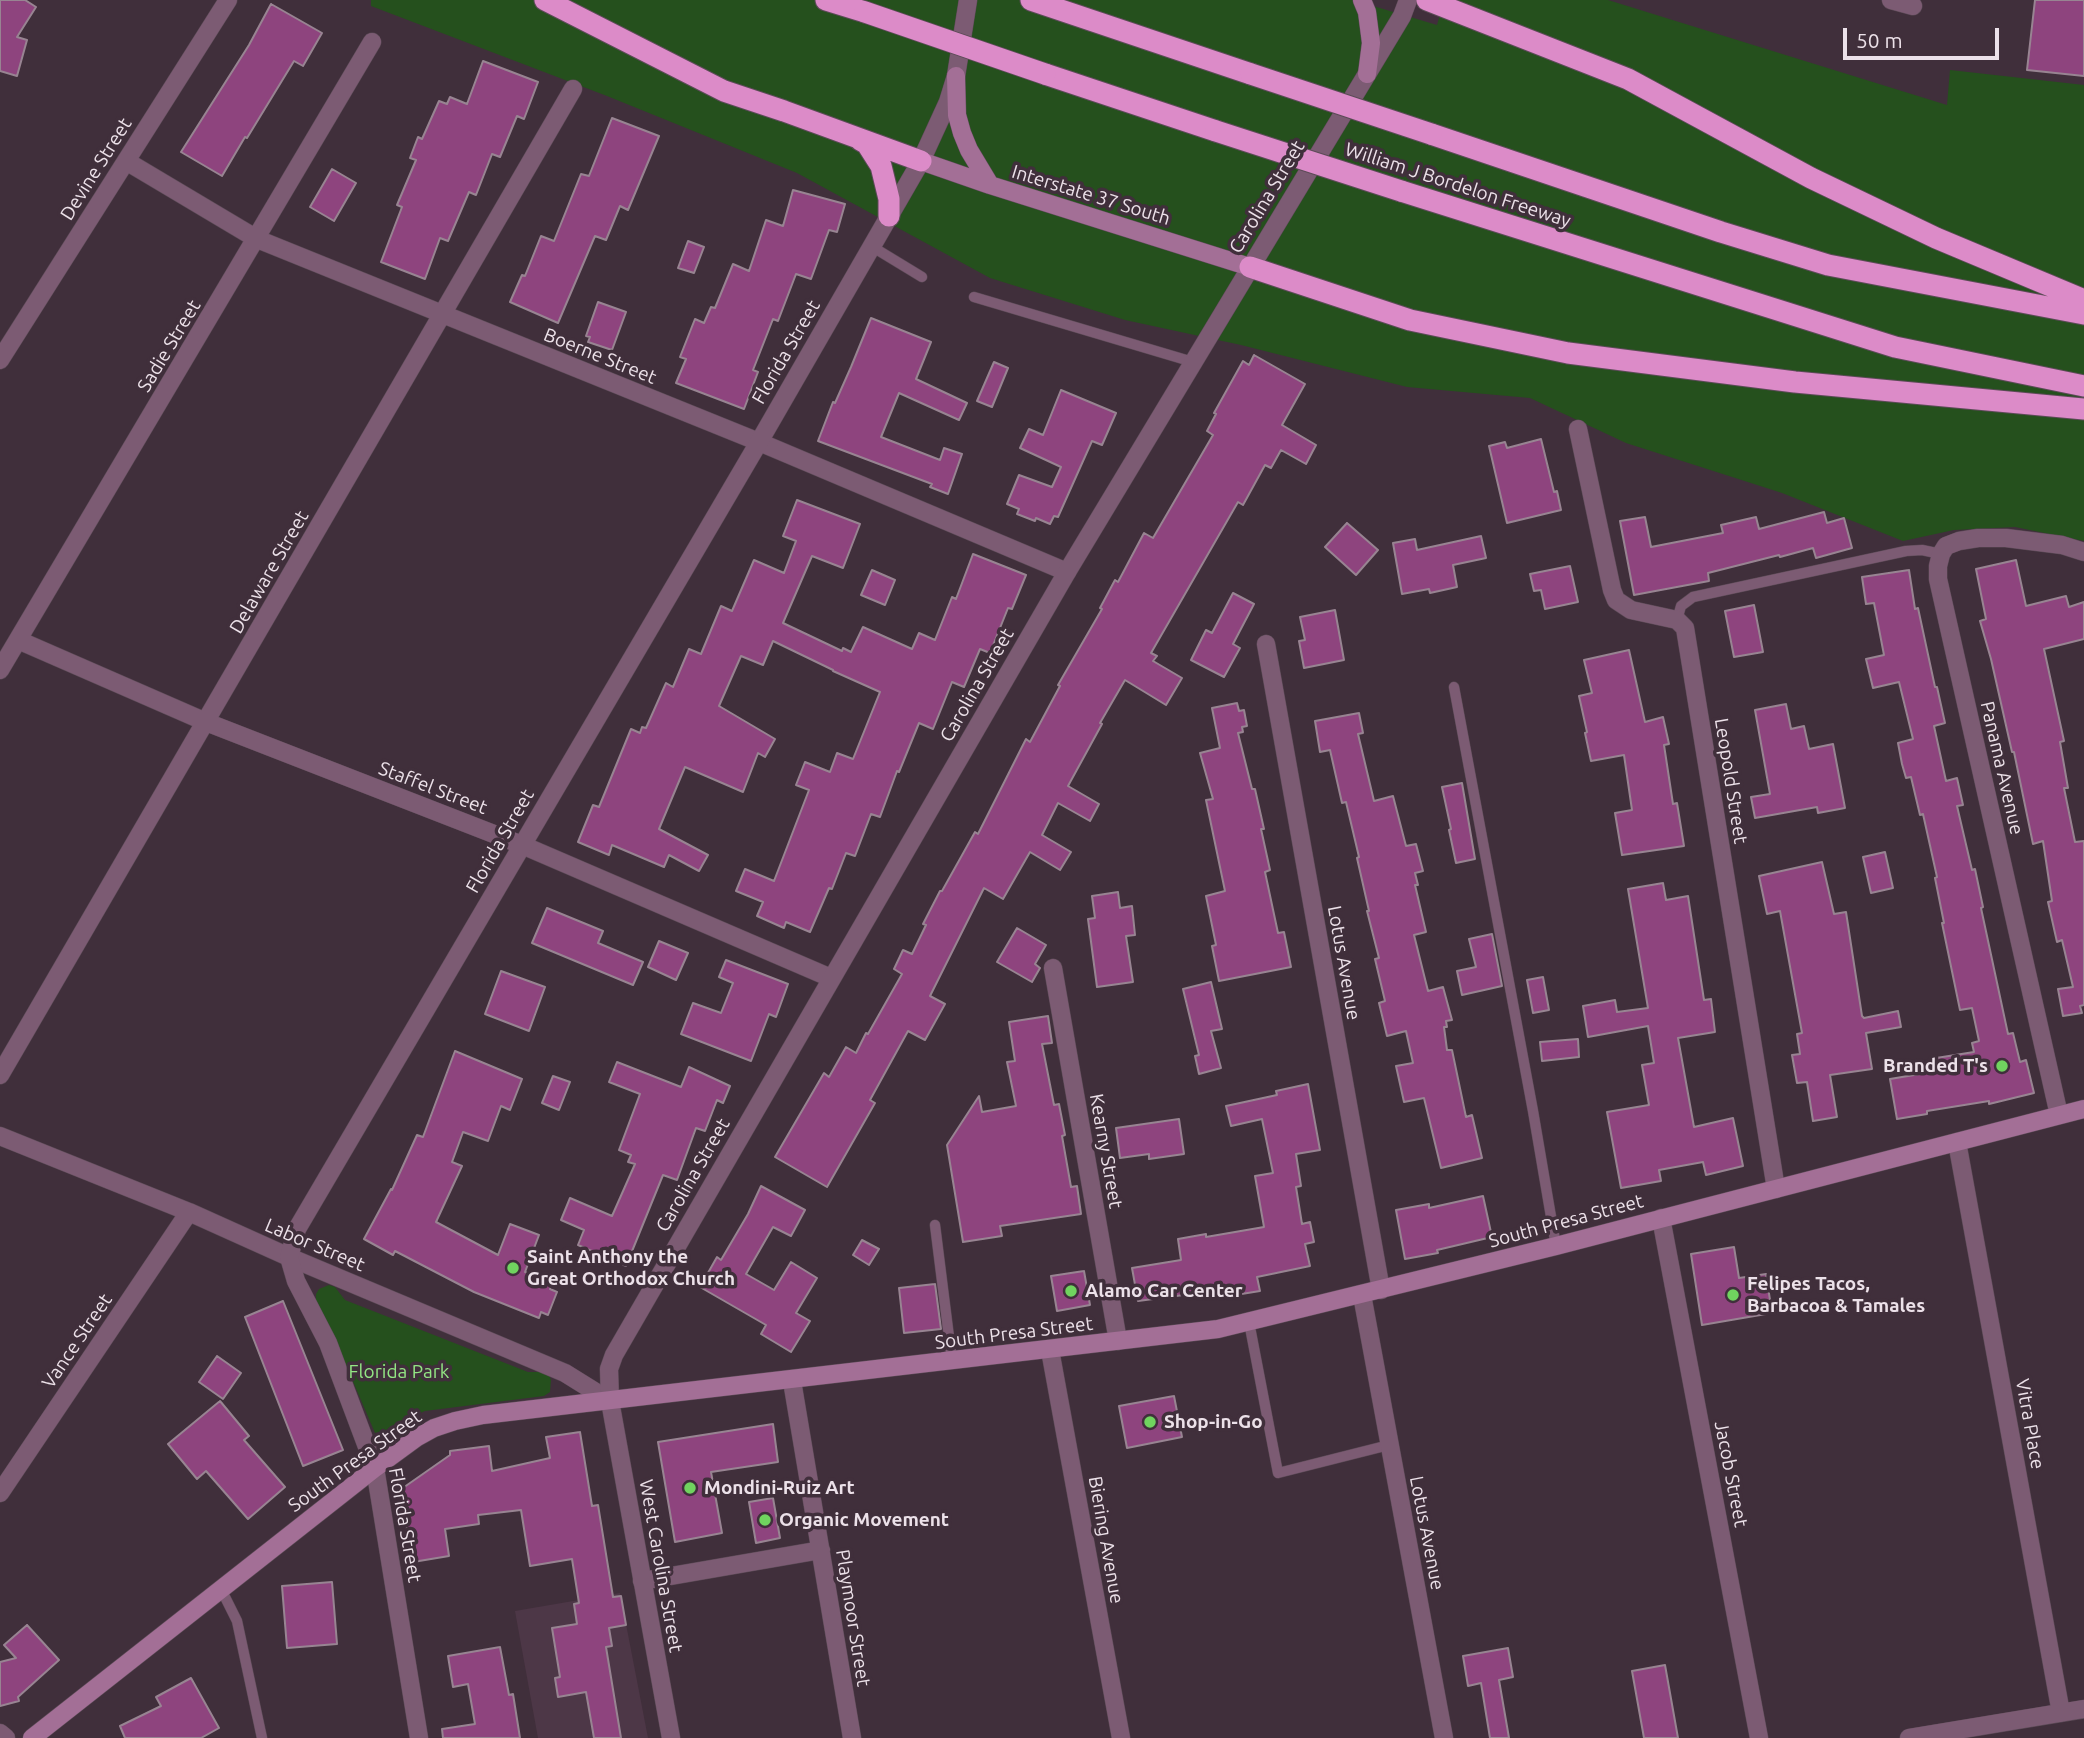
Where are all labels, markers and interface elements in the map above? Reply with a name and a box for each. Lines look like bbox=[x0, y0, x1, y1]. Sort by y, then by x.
scale bar bbox=[1846, 14, 2002, 58]
text: 50 m bbox=[1856, 28, 1903, 52]
street label: Devine Street bbox=[55, 114, 137, 224]
street label: Carolina Street bbox=[1224, 137, 1310, 257]
street label: William J Bordelon Freeway bbox=[1342, 138, 1574, 232]
street label: Interstate 37 South bbox=[1009, 160, 1173, 230]
street label: Sadie Street bbox=[133, 296, 205, 396]
street label: Florida Street bbox=[747, 296, 825, 408]
street label: Boerne Street bbox=[540, 323, 660, 389]
street label: Delaware Street bbox=[225, 506, 313, 638]
street label: Carolina Street bbox=[935, 624, 1019, 746]
street label: Panama Avenue bbox=[1976, 699, 2028, 837]
street label: Leopold Street bbox=[1710, 717, 1752, 845]
street label: Staffel Street bbox=[375, 757, 491, 819]
street label: Florida Street bbox=[461, 785, 539, 897]
street label: Lotus Avenue bbox=[1323, 904, 1365, 1022]
place label: Branded T's bbox=[1883, 1055, 1988, 1077]
marker: Branded T's bbox=[1994, 1058, 2010, 1074]
street label: Kearny Street bbox=[1085, 1092, 1127, 1210]
street label: Carolina Street bbox=[651, 1114, 735, 1236]
street label: South Presa Street bbox=[1486, 1189, 1646, 1253]
street label: Labor Street bbox=[262, 1214, 368, 1276]
place label: Saint Anthony the Great Orthodox Church bbox=[527, 1246, 735, 1290]
marker: Saint Anthony the Great Orthodox Church bbox=[505, 1260, 521, 1276]
place label: Felipes Tacos, Barbacoa & Tamales bbox=[1747, 1273, 1925, 1317]
place label: Alamo Car Center bbox=[1085, 1280, 1243, 1302]
marker: Alamo Car Center bbox=[1063, 1283, 1079, 1299]
marker: Felipes Tacos, Barbacoa & Tamales bbox=[1725, 1287, 1741, 1303]
street label: Vance Street bbox=[37, 1289, 117, 1393]
street label: South Presa Street bbox=[934, 1312, 1094, 1354]
park label: Florida Park bbox=[349, 1361, 449, 1383]
street label: Vitra Place bbox=[2011, 1377, 2049, 1471]
street label: South Presa Street bbox=[284, 1405, 426, 1517]
place label: Shop-in-Go bbox=[1164, 1411, 1263, 1433]
marker: Shop-in-Go bbox=[1142, 1414, 1158, 1430]
street label: Jacob Street bbox=[1710, 1419, 1752, 1529]
street label: Florida Street bbox=[384, 1466, 426, 1584]
street label: Biering Avenue bbox=[1084, 1474, 1128, 1606]
street label: Lotus Avenue bbox=[1405, 1474, 1449, 1592]
place label: Mondini-Ruiz Art bbox=[704, 1477, 855, 1499]
street label: West Carolina Street bbox=[635, 1478, 687, 1654]
marker: Mondini-Ruiz Art bbox=[682, 1480, 698, 1496]
place label: Organic Movement bbox=[779, 1509, 949, 1531]
marker: Organic Movement bbox=[757, 1512, 773, 1528]
street label: Playmoor Street bbox=[831, 1548, 875, 1688]

